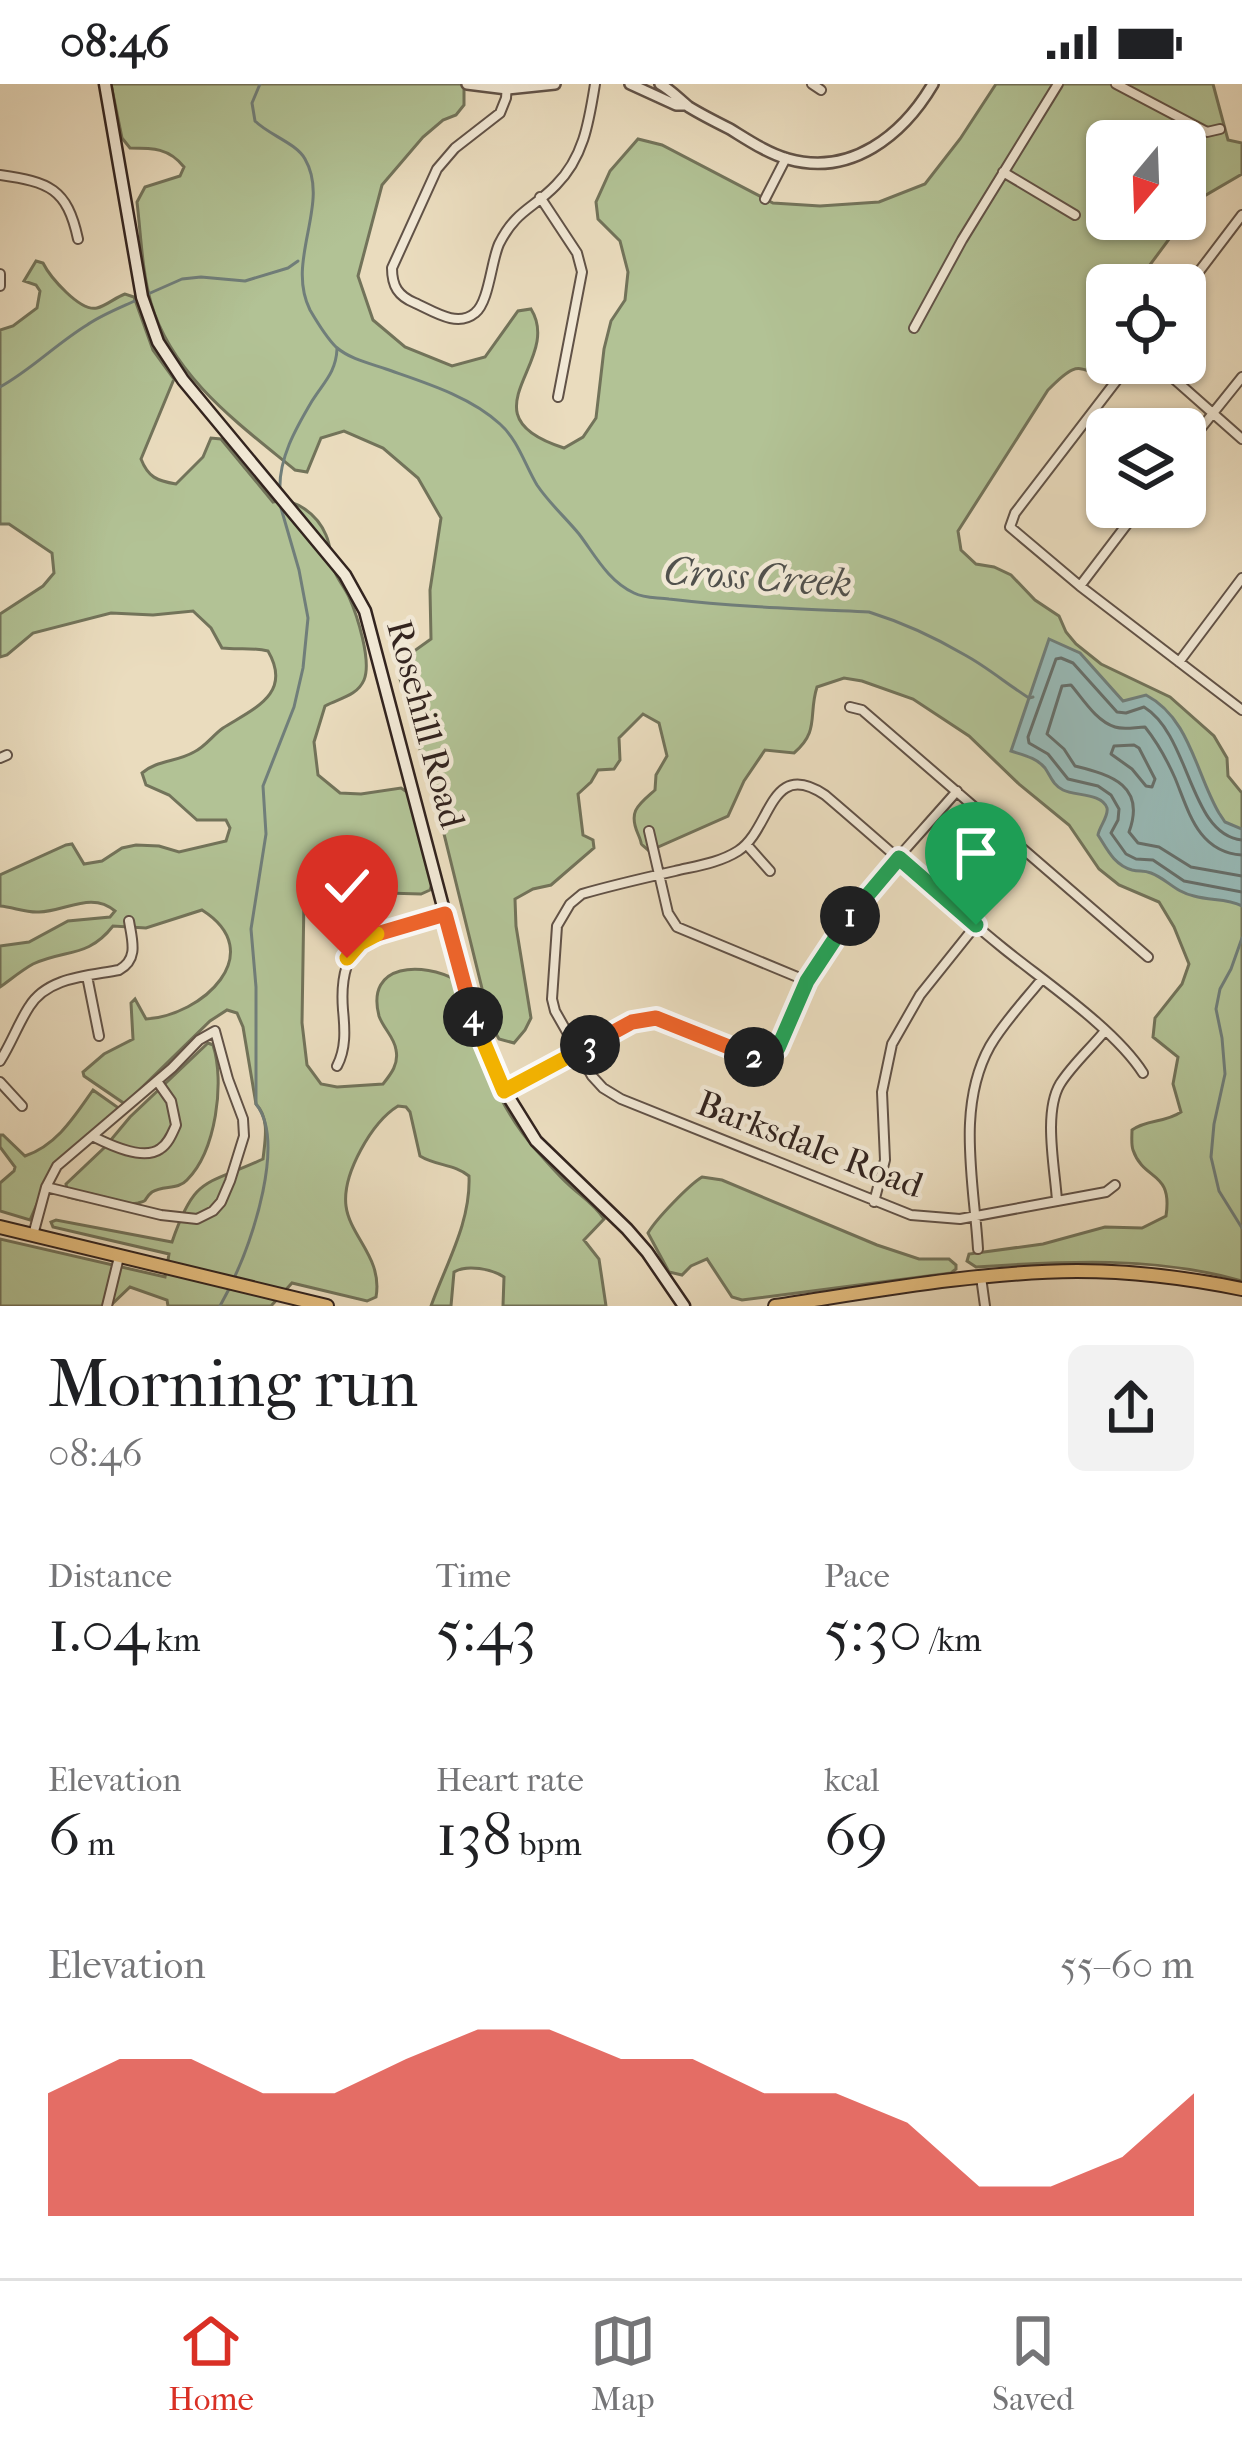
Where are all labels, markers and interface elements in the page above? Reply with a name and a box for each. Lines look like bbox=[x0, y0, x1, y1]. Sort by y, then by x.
text: 08:46 bbox=[60, 16, 169, 69]
north arrow bbox=[1086, 120, 1206, 240]
map controls bbox=[1086, 120, 1206, 528]
button: locate bbox=[1086, 264, 1206, 384]
button: layers bbox=[1086, 408, 1206, 528]
water label: Cross Creek bbox=[662, 547, 854, 607]
street label: Rosehill Road bbox=[378, 615, 474, 833]
pin bbox=[925, 802, 1027, 925]
icon: arrive bbox=[943, 820, 1009, 886]
pin bbox=[296, 835, 398, 958]
icon: check bbox=[314, 853, 380, 919]
pin: 1 bbox=[820, 886, 880, 946]
text: 1 bbox=[844, 896, 856, 935]
pin: 4 bbox=[443, 987, 503, 1047]
text: 4 bbox=[463, 997, 483, 1036]
pin: 3 bbox=[560, 1015, 620, 1075]
text: 3 bbox=[583, 1025, 597, 1064]
pin: 2 bbox=[724, 1027, 784, 1087]
text: 2 bbox=[746, 1037, 762, 1076]
street label: Barksdale Road bbox=[691, 1082, 929, 1206]
button: share bbox=[1068, 1345, 1194, 1471]
text: Morning run bbox=[48, 1346, 418, 1423]
text: 08:46 bbox=[48, 1430, 143, 1476]
text: Distance bbox=[48, 1557, 172, 1596]
text: Time bbox=[436, 1557, 511, 1596]
text: Pace bbox=[824, 1557, 890, 1596]
text: 1.04 bbox=[48, 1596, 149, 1667]
text: 5:43 bbox=[436, 1596, 537, 1667]
text: 5:30 bbox=[824, 1596, 922, 1667]
text: km bbox=[149, 1621, 200, 1660]
text: /km bbox=[922, 1621, 982, 1660]
text: Elevation bbox=[48, 1761, 181, 1800]
text: Heart rate bbox=[436, 1761, 584, 1800]
text: kcal bbox=[824, 1761, 880, 1800]
text: 6 bbox=[48, 1800, 81, 1871]
text: 138 bbox=[436, 1800, 512, 1871]
text: 69 bbox=[824, 1800, 888, 1871]
text: m bbox=[81, 1825, 115, 1864]
text: bpm bbox=[512, 1825, 582, 1864]
text: Elevation bbox=[48, 1942, 206, 1988]
text: 55–60 m bbox=[1060, 1942, 1194, 1988]
tab: Home bbox=[168, 2308, 254, 2419]
tab: Map bbox=[590, 2308, 656, 2419]
tab: Saved bbox=[992, 2308, 1074, 2419]

